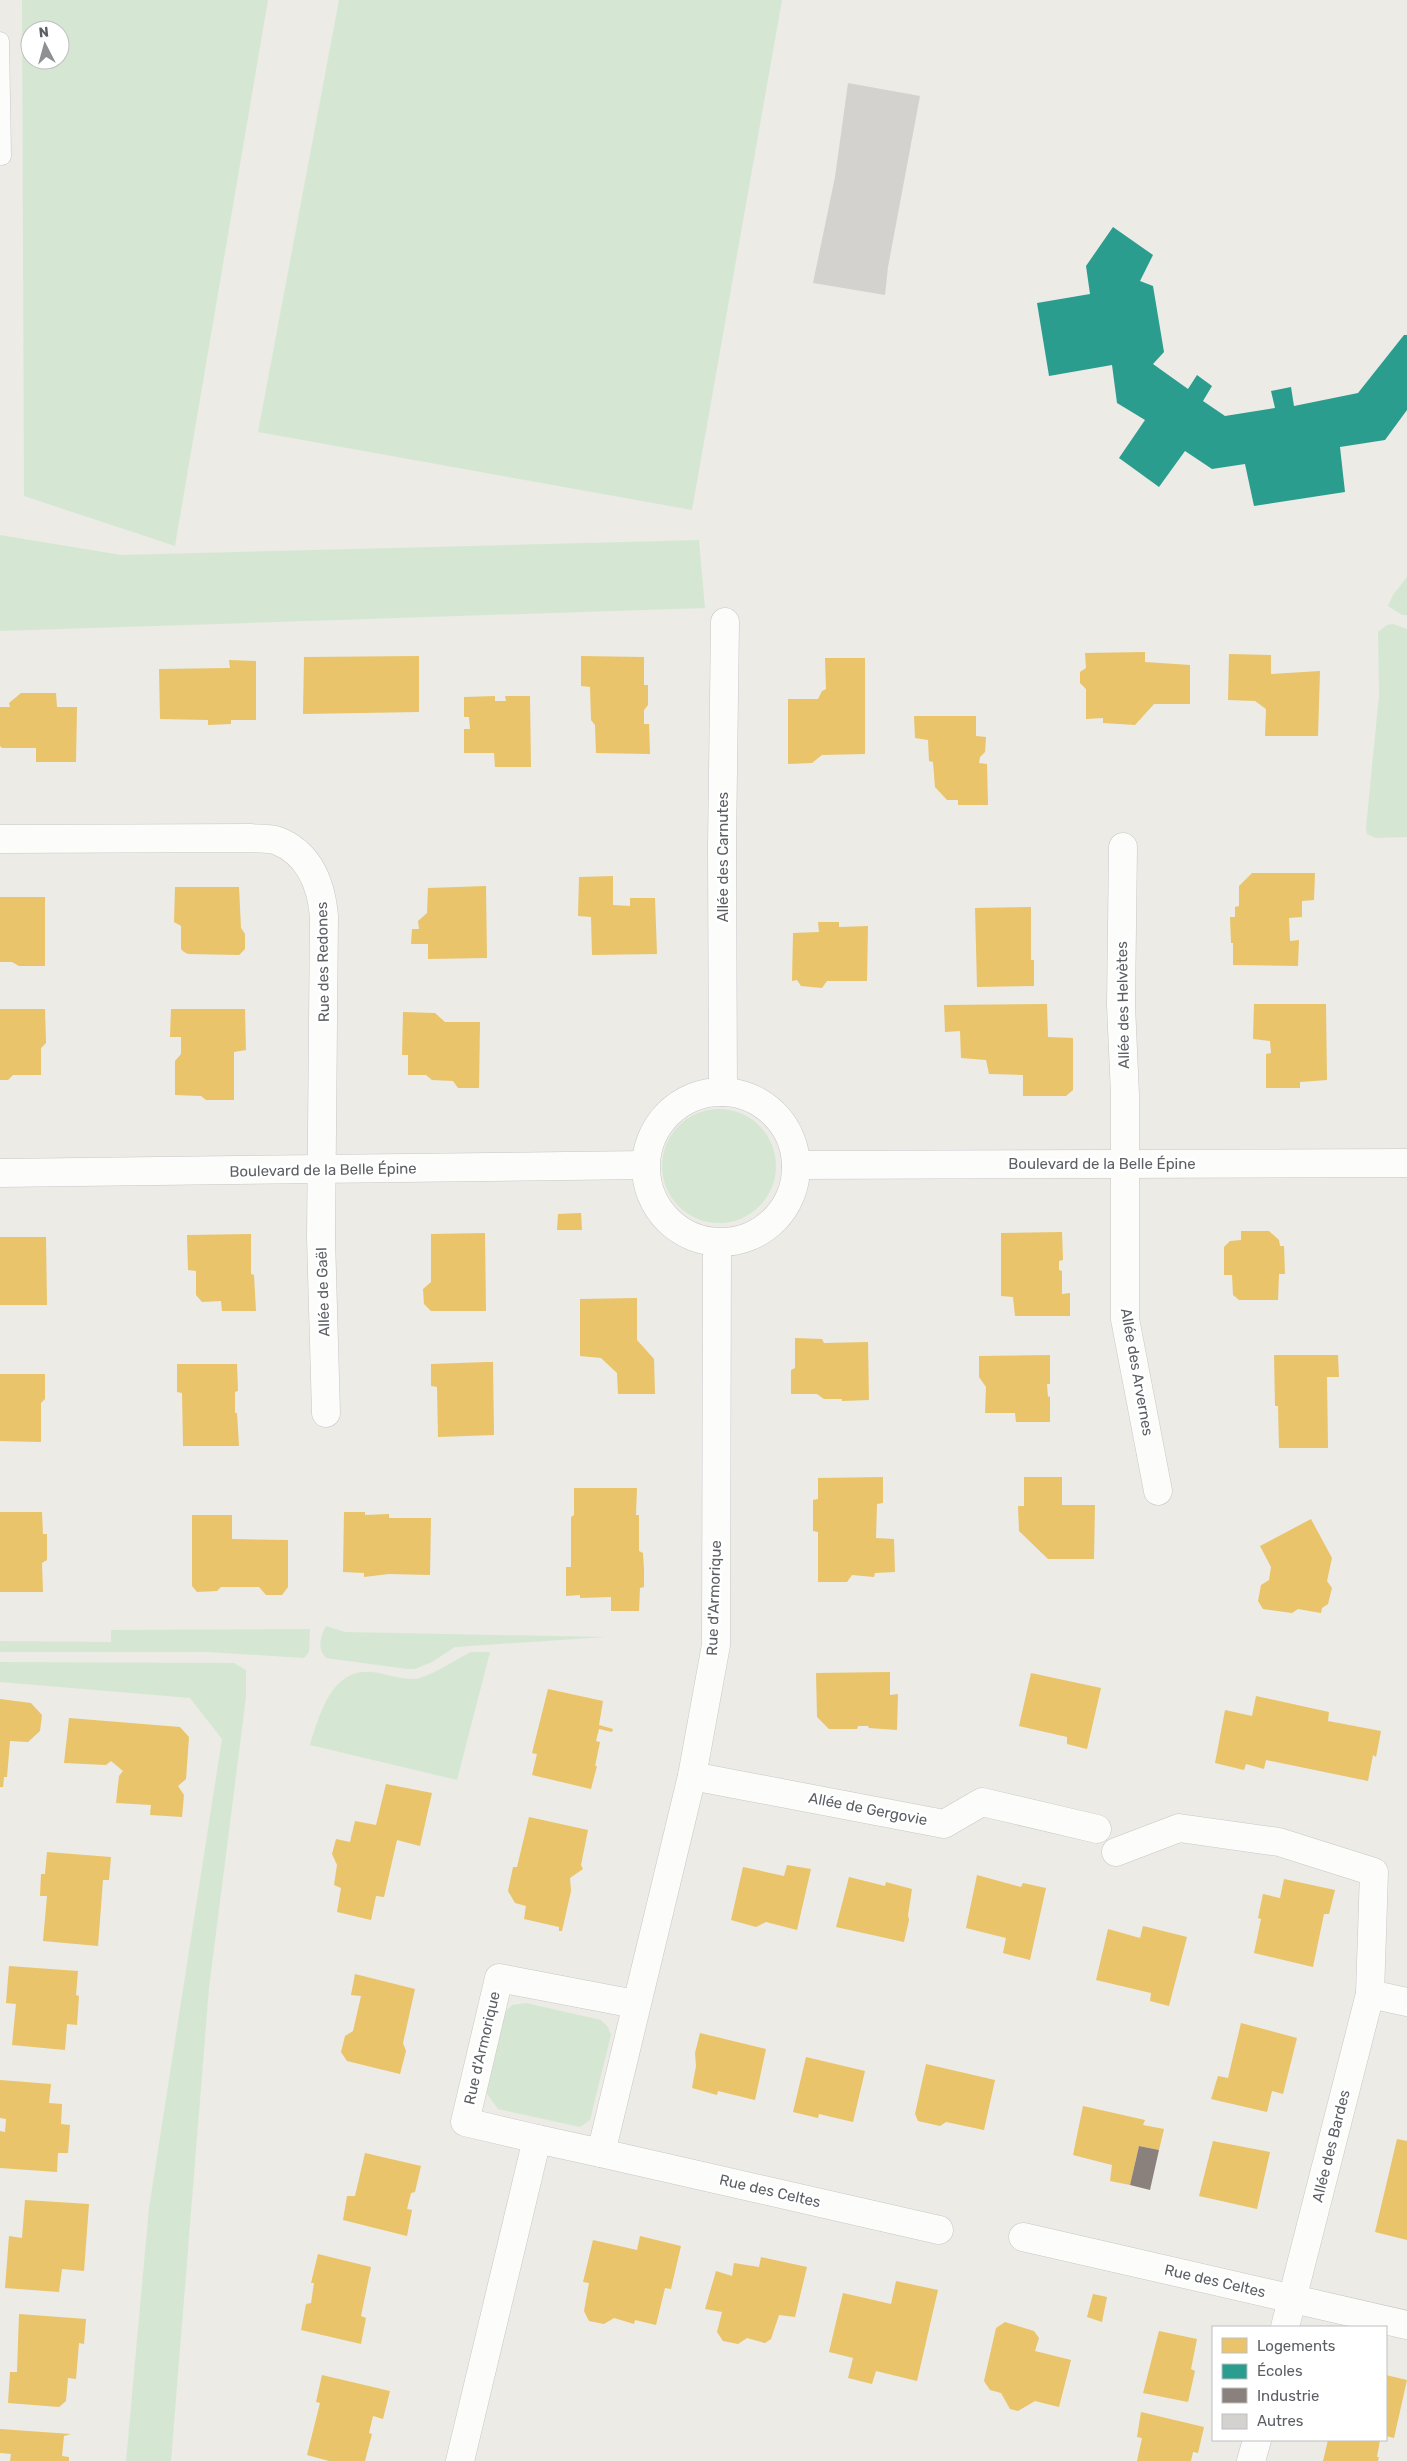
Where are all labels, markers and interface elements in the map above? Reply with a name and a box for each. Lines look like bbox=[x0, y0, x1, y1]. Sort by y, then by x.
north arrow bbox=[20, 20, 70, 70]
text: N bbox=[38, 24, 50, 42]
street label: Allée des Carnutes bbox=[714, 791, 732, 922]
street label: Rue des Redones bbox=[313, 901, 333, 1022]
street label: Allée des Helvètes bbox=[1113, 941, 1133, 1069]
street label: Boulevard de la Belle Épine bbox=[1008, 1155, 1196, 1173]
street label: Boulevard de la Belle Épine bbox=[229, 1159, 417, 1181]
street label: Allée de Gaël bbox=[312, 1247, 334, 1337]
street label: Allée des Arvernes bbox=[1117, 1307, 1157, 1437]
street label: Rue d'Armorique bbox=[703, 1540, 725, 1656]
street label: Allée de Gergovie bbox=[807, 1789, 929, 1829]
street label: Rue d'Armorique bbox=[460, 1990, 504, 2106]
street label: Allée des Bardes bbox=[1308, 2088, 1354, 2204]
street label: Rue des Celtes bbox=[718, 2171, 823, 2211]
street label: Rue des Celtes bbox=[1163, 2261, 1268, 2301]
legend bbox=[1212, 2326, 1387, 2441]
text: Logements bbox=[1257, 2337, 1336, 2355]
text: Écoles bbox=[1257, 2362, 1303, 2380]
text: Industrie bbox=[1257, 2387, 1319, 2405]
text: Autres bbox=[1257, 2412, 1304, 2430]

